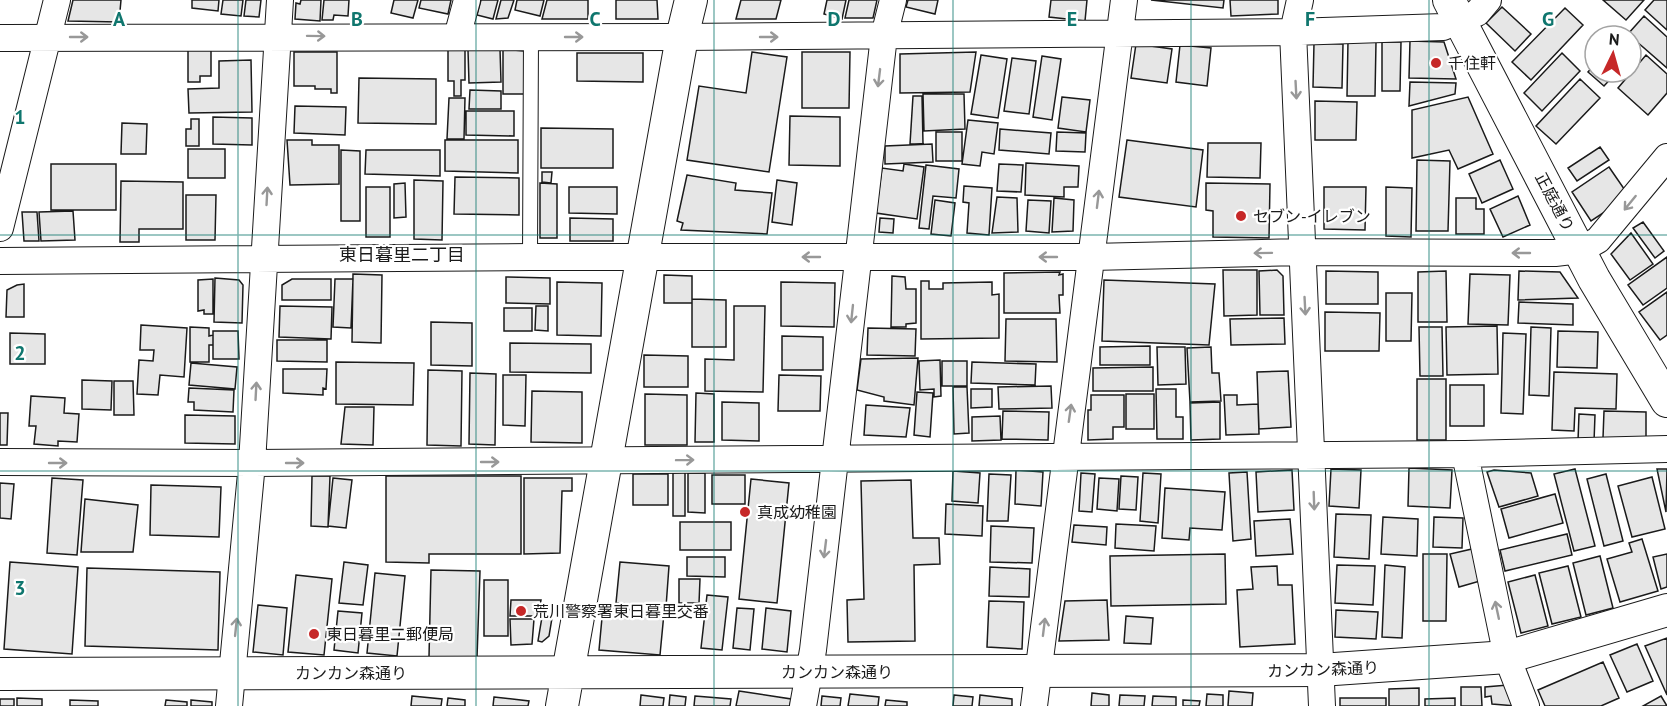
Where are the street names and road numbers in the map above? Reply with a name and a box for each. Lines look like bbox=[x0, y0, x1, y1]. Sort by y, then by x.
street label: 正庭通り bbox=[1531, 169, 1579, 235]
street label: カンカン森通り bbox=[1267, 657, 1379, 681]
street label: カンカン森通り bbox=[781, 662, 893, 682]
street label: カンカン森通り bbox=[295, 663, 407, 683]

